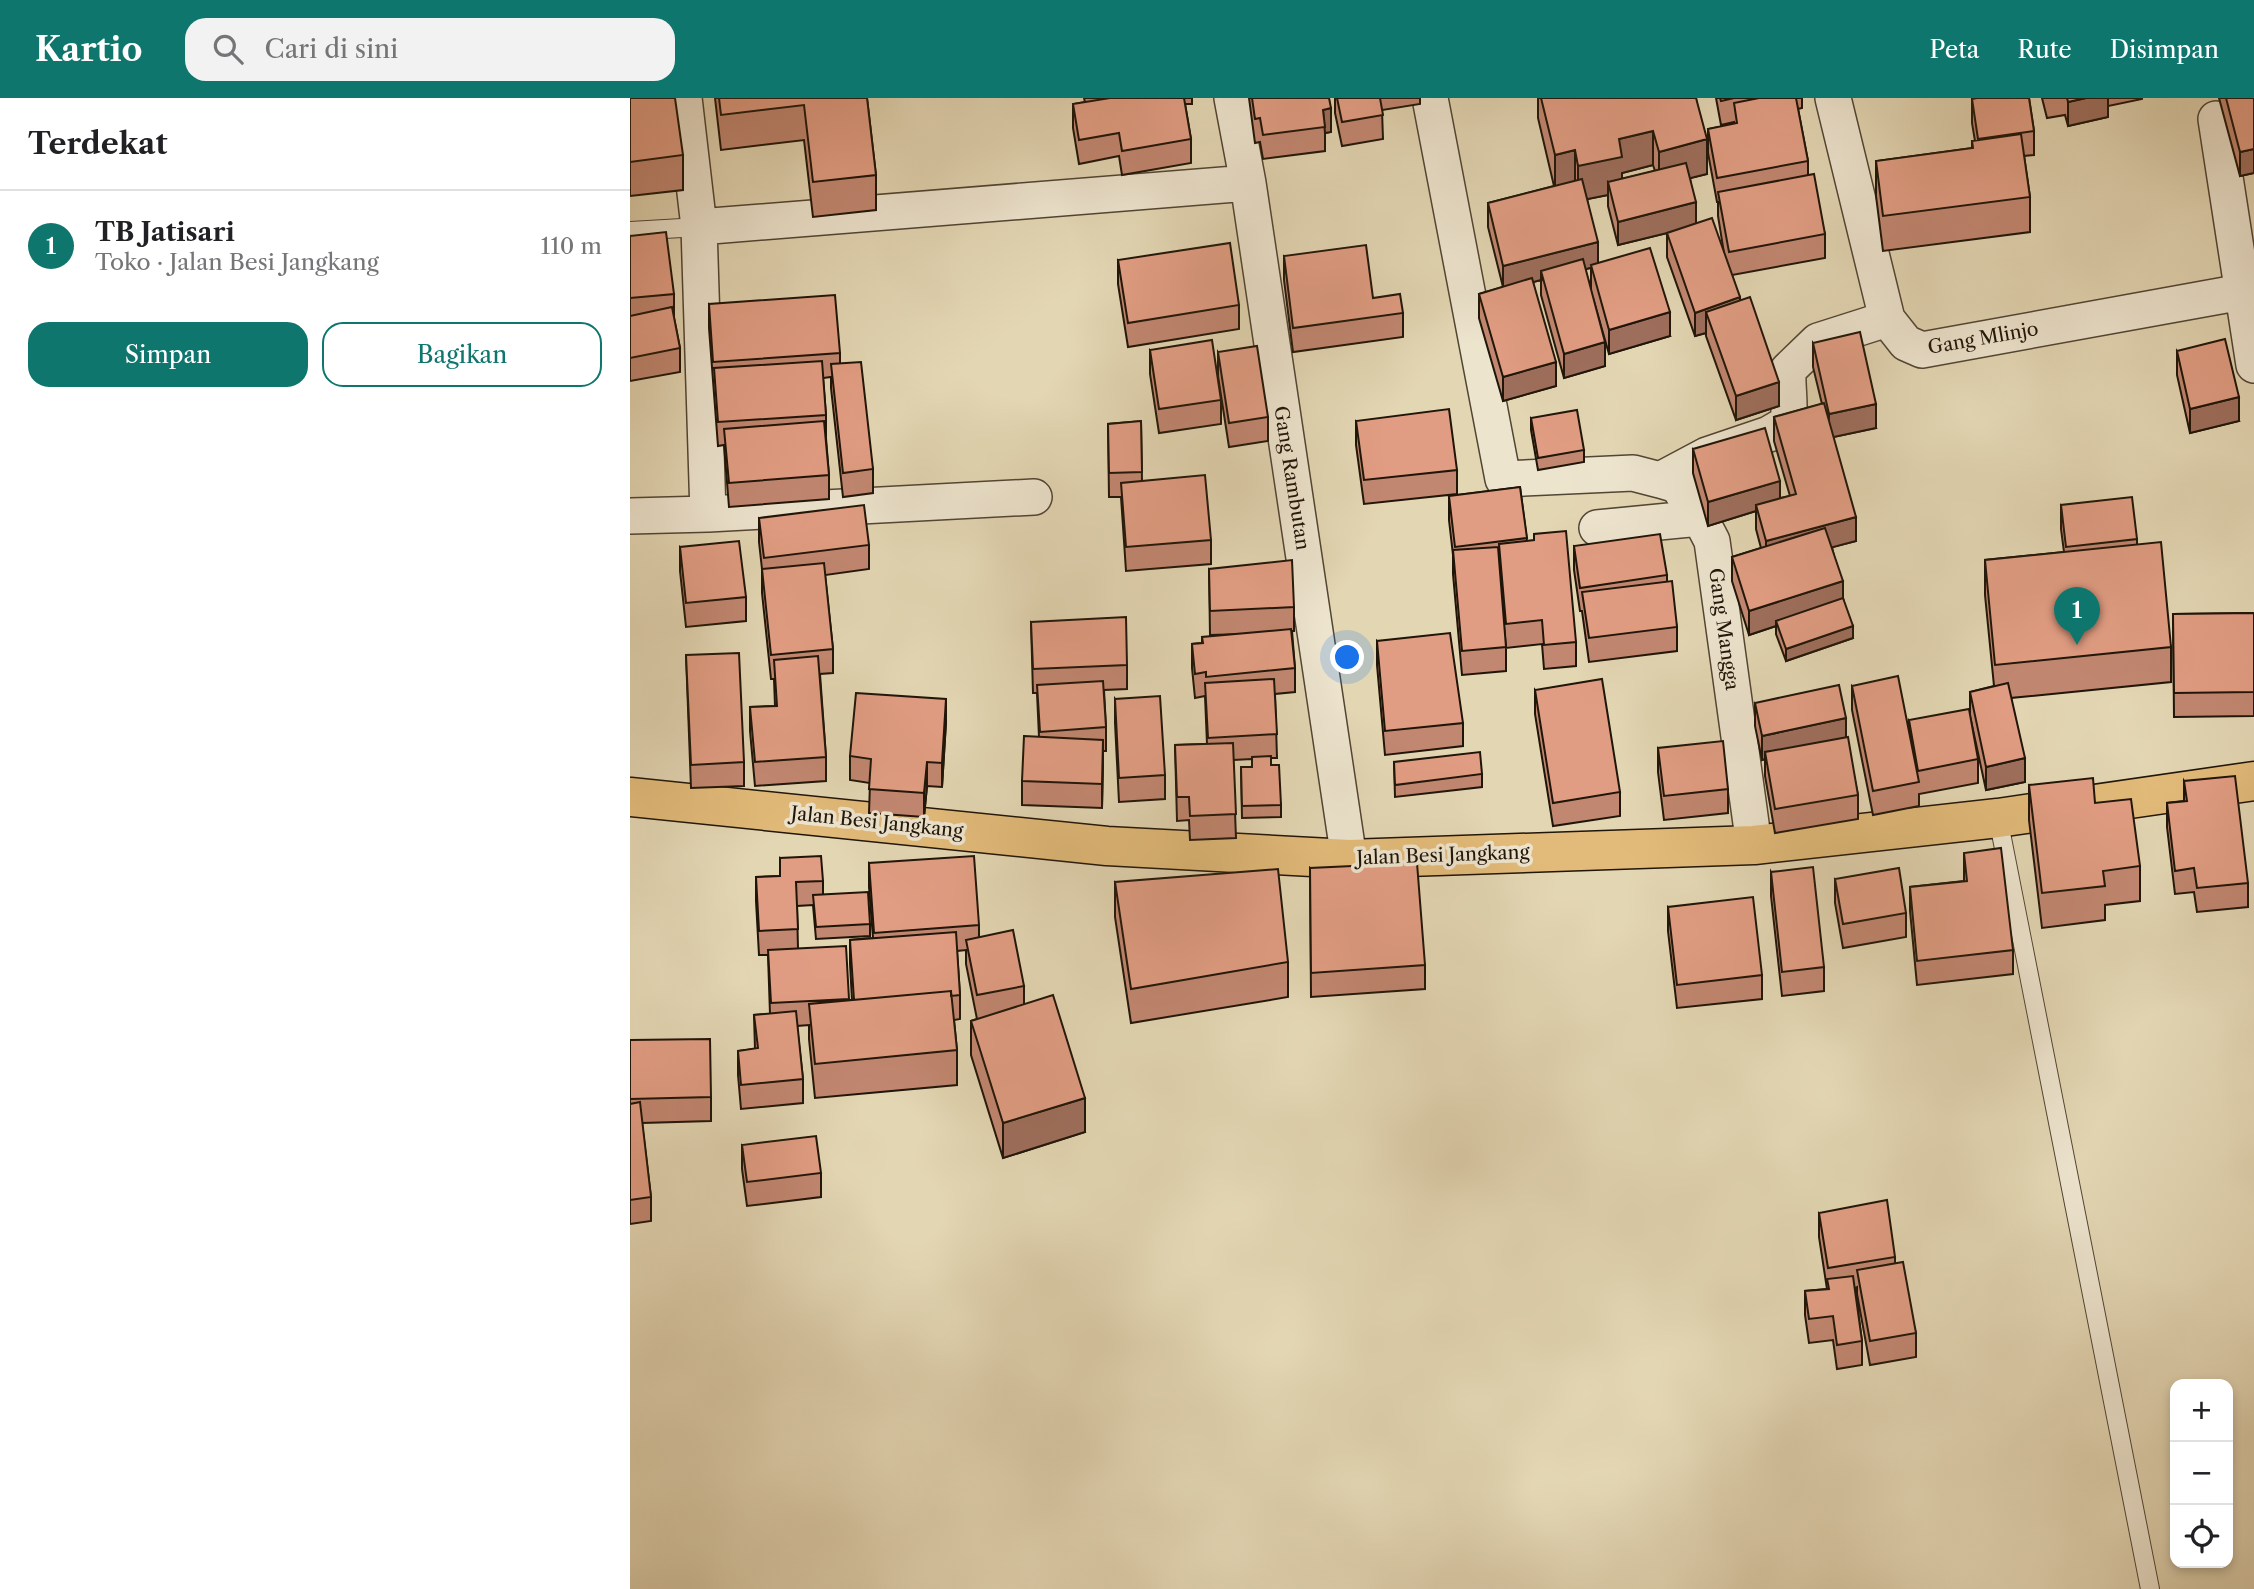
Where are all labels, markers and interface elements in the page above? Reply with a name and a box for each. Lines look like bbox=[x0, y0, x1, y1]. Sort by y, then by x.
search box bbox=[185, 18, 675, 81]
text: Kartio bbox=[35, 29, 143, 70]
icon: search bbox=[209, 30, 247, 68]
text: Cari di sini bbox=[265, 33, 398, 65]
text: Peta bbox=[1930, 35, 1979, 64]
text: Rute bbox=[2017, 35, 2072, 64]
text: Disimpan bbox=[2110, 35, 2219, 64]
text: Terdekat bbox=[28, 125, 168, 162]
text: TB Jatisari bbox=[95, 216, 235, 248]
text: 1 bbox=[46, 232, 56, 260]
text: 110 m bbox=[541, 232, 602, 260]
text: Toko · Jalan Besi Jangkang bbox=[95, 248, 379, 276]
street label: Gang Mlinjo bbox=[1926, 317, 2040, 359]
button: Simpan bbox=[28, 322, 308, 387]
button: Bagikan bbox=[322, 322, 602, 387]
street label: Gang Rambutan bbox=[1269, 404, 1315, 552]
street label: Gang Mangga bbox=[1704, 566, 1744, 692]
pin: 1 bbox=[2054, 587, 2100, 645]
your location bbox=[1330, 640, 1364, 674]
street label: Jalan Besi Jangkang bbox=[787, 801, 965, 843]
street label: Jalan Besi Jangkang bbox=[1353, 840, 1531, 870]
map controls bbox=[2170, 1379, 2233, 1568]
button: + bbox=[2170, 1379, 2233, 1442]
button: − bbox=[2170, 1442, 2233, 1505]
button: locate bbox=[2170, 1505, 2233, 1568]

